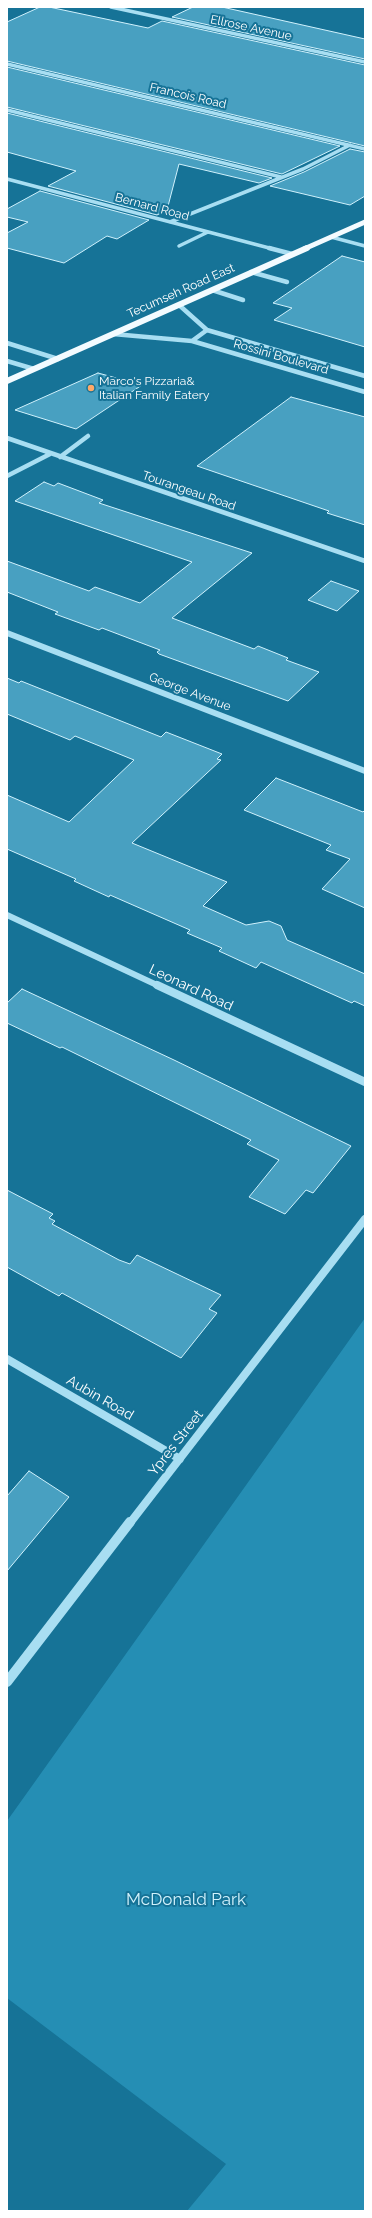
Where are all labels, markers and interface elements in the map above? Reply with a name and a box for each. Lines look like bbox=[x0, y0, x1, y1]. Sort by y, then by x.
street label: Ellrose Avenue bbox=[209, 12, 293, 44]
street label: Francois Road bbox=[148, 80, 228, 112]
street label: Bernard Road bbox=[113, 190, 191, 224]
street label: Tecumseh Road East bbox=[125, 261, 237, 321]
street label: Rossini Boulevard bbox=[232, 337, 330, 377]
place label: Marco's Pizzaria& Italian Family Eatery bbox=[99, 374, 209, 402]
marker: Marco's Pizzaria& Italian Family Eatery bbox=[86, 383, 96, 393]
street label: Tourangeau Road bbox=[140, 468, 238, 514]
street label: George Avenue bbox=[147, 670, 233, 714]
street label: Leonard Road bbox=[146, 961, 236, 1015]
street label: Aubin Road bbox=[63, 1372, 137, 1424]
street label: Ypres Street bbox=[145, 1407, 207, 1479]
park label: McDonald Park bbox=[126, 1890, 246, 1910]

